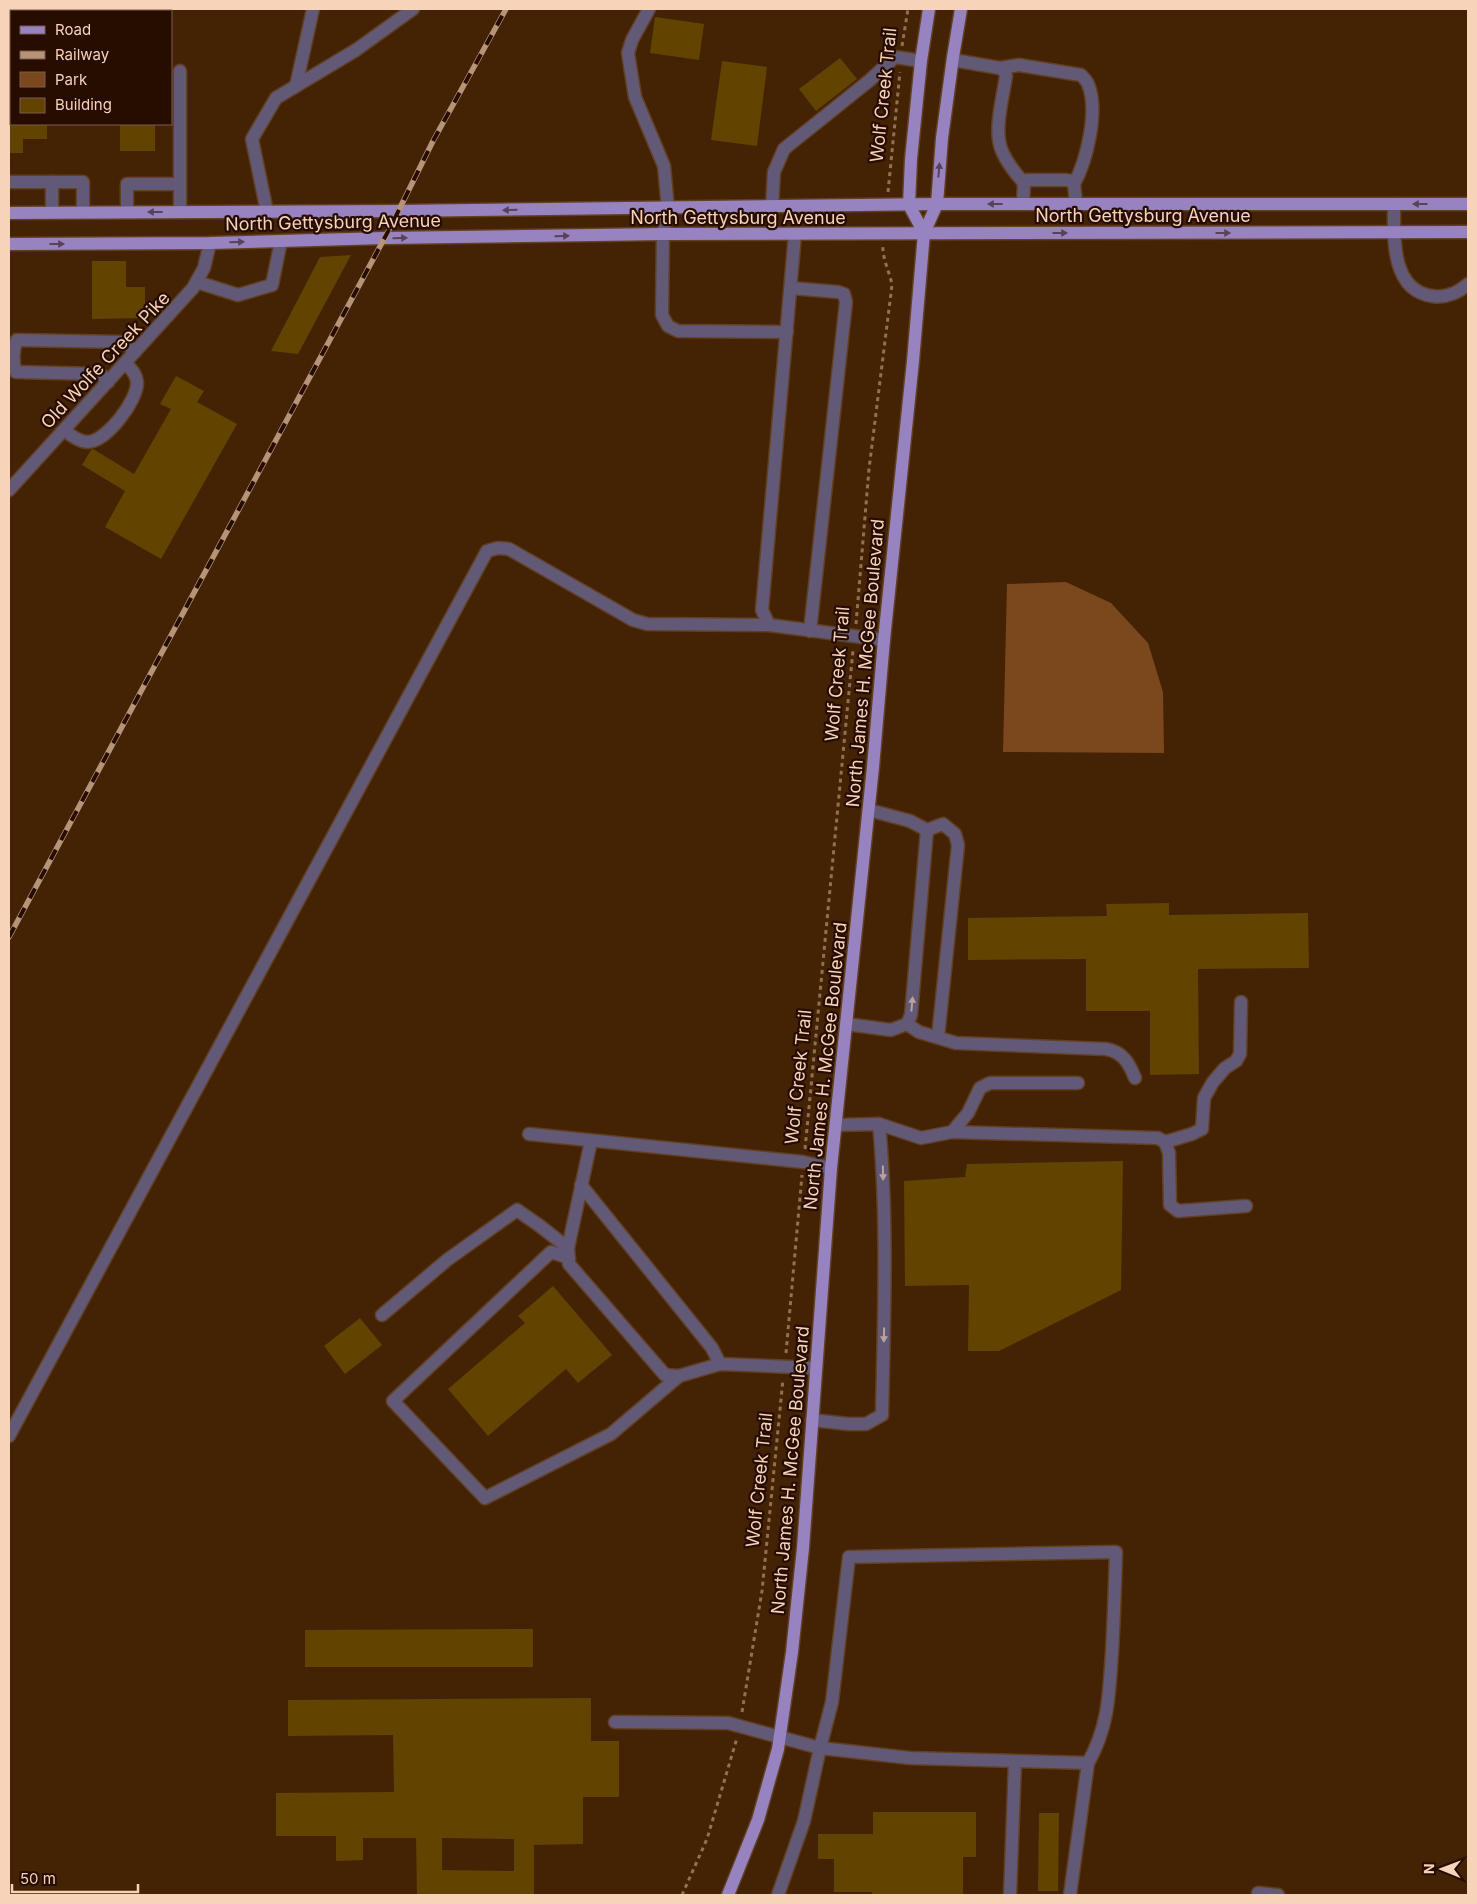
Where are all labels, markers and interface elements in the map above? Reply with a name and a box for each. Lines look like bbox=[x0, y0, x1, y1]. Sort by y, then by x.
legend bbox=[10, 10, 172, 125]
text: Road bbox=[55, 20, 91, 39]
street label: Wolf Creek Trail bbox=[865, 27, 901, 163]
text: Railway bbox=[55, 45, 110, 64]
text: Park bbox=[55, 70, 88, 89]
text: Building bbox=[55, 95, 112, 114]
one-way arrow bbox=[936, 161, 944, 177]
one-way arrow bbox=[986, 200, 1002, 208]
one-way arrow bbox=[1411, 200, 1427, 208]
street label: North Gettysburg Avenue bbox=[1035, 205, 1251, 226]
one-way arrow bbox=[502, 206, 518, 214]
street label: North Gettysburg Avenue bbox=[630, 207, 846, 228]
one-way arrow bbox=[147, 208, 163, 216]
street label: North Gettysburg Avenue bbox=[225, 210, 441, 234]
one-way arrow bbox=[1052, 229, 1068, 237]
one-way arrow bbox=[1215, 229, 1231, 237]
one-way arrow bbox=[555, 232, 571, 240]
one-way arrow bbox=[392, 233, 408, 241]
one-way arrow bbox=[230, 238, 246, 246]
one-way arrow bbox=[50, 240, 66, 248]
street label: Old Wolfe Creek Pike bbox=[36, 287, 174, 433]
street label: North James H. McGee Boulevard bbox=[842, 518, 888, 808]
street label: Wolf Creek Trail bbox=[821, 606, 853, 742]
street label: North James H. McGee Boulevard bbox=[799, 921, 851, 1211]
one-way arrow bbox=[908, 995, 916, 1011]
street label: Wolf Creek Trail bbox=[780, 1009, 816, 1145]
one-way arrow bbox=[880, 1165, 888, 1181]
street label: North James H. McGee Boulevard bbox=[767, 1325, 813, 1615]
one-way arrow bbox=[880, 1327, 888, 1343]
street label: Wolf Creek Trail bbox=[741, 1412, 777, 1548]
north arrow bbox=[1417, 1844, 1467, 1894]
scale bar bbox=[12, 1862, 139, 1894]
text: N bbox=[1420, 1863, 1437, 1874]
text: 50 m bbox=[20, 1869, 56, 1888]

